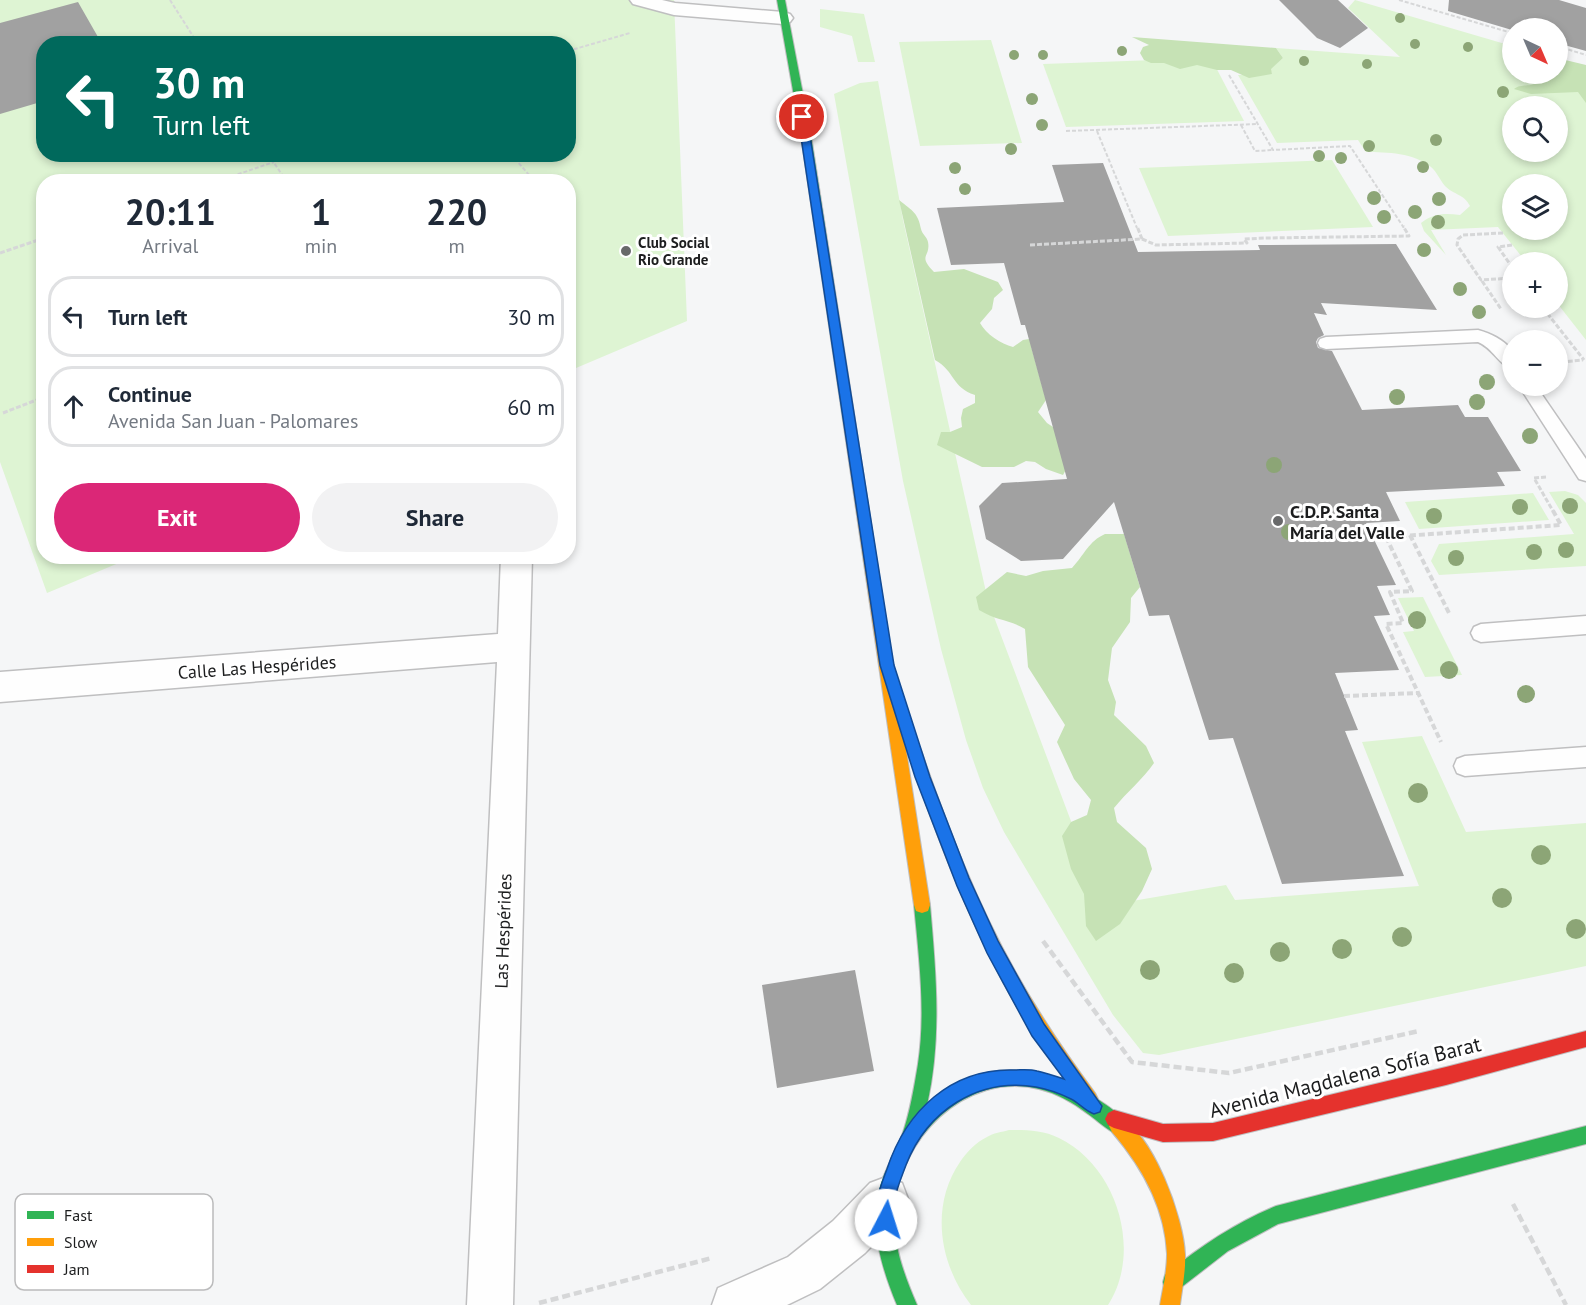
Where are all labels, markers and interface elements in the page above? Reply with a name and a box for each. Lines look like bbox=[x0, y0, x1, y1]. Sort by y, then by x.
north arrow bbox=[1502, 18, 1568, 84]
map controls bbox=[1502, 18, 1568, 396]
text: 30 m bbox=[153, 55, 245, 110]
icon: left bbox=[54, 60, 132, 138]
pin bbox=[776, 91, 827, 142]
button: search bbox=[1502, 96, 1568, 162]
icon: arrive bbox=[785, 100, 818, 133]
text: Turn left bbox=[153, 108, 250, 142]
button: layers bbox=[1502, 174, 1568, 240]
text: 20:11 bbox=[125, 188, 216, 235]
text: 1 bbox=[311, 188, 331, 235]
text: 220 bbox=[426, 188, 487, 235]
text: Arrival bbox=[142, 233, 198, 259]
text: min bbox=[305, 233, 337, 259]
text: m bbox=[449, 233, 465, 259]
place label: Club Social Rio Grande bbox=[638, 233, 710, 269]
marker: Club Social Rio Grande bbox=[619, 244, 633, 258]
button: + bbox=[1502, 252, 1568, 318]
icon: left bbox=[57, 300, 90, 333]
text: Turn left bbox=[108, 303, 188, 331]
text: 30 m bbox=[507, 303, 555, 331]
button: − bbox=[1502, 330, 1568, 396]
text: Continue bbox=[108, 380, 192, 408]
icon: ahead bbox=[57, 390, 90, 423]
text: 60 m bbox=[507, 393, 555, 421]
text: Avenida San Juan - Palomares bbox=[108, 408, 358, 434]
button: Exit bbox=[54, 483, 300, 552]
button: Share bbox=[312, 483, 558, 552]
place label: C.D.P. Santa María del Valle bbox=[1290, 500, 1405, 544]
marker: C.D.P. Santa María del Valle bbox=[1271, 514, 1285, 528]
street label: Calle Las Hespérides bbox=[177, 650, 337, 684]
street label: Las Hespérides bbox=[489, 873, 517, 989]
street label: Avenida Magdalena Sofía Barat bbox=[1207, 1030, 1483, 1124]
position arrow bbox=[854, 1188, 918, 1252]
legend bbox=[15, 1194, 213, 1290]
text: Fast bbox=[64, 1205, 93, 1225]
text: Slow bbox=[64, 1232, 98, 1252]
text: Jam bbox=[63, 1259, 90, 1279]

